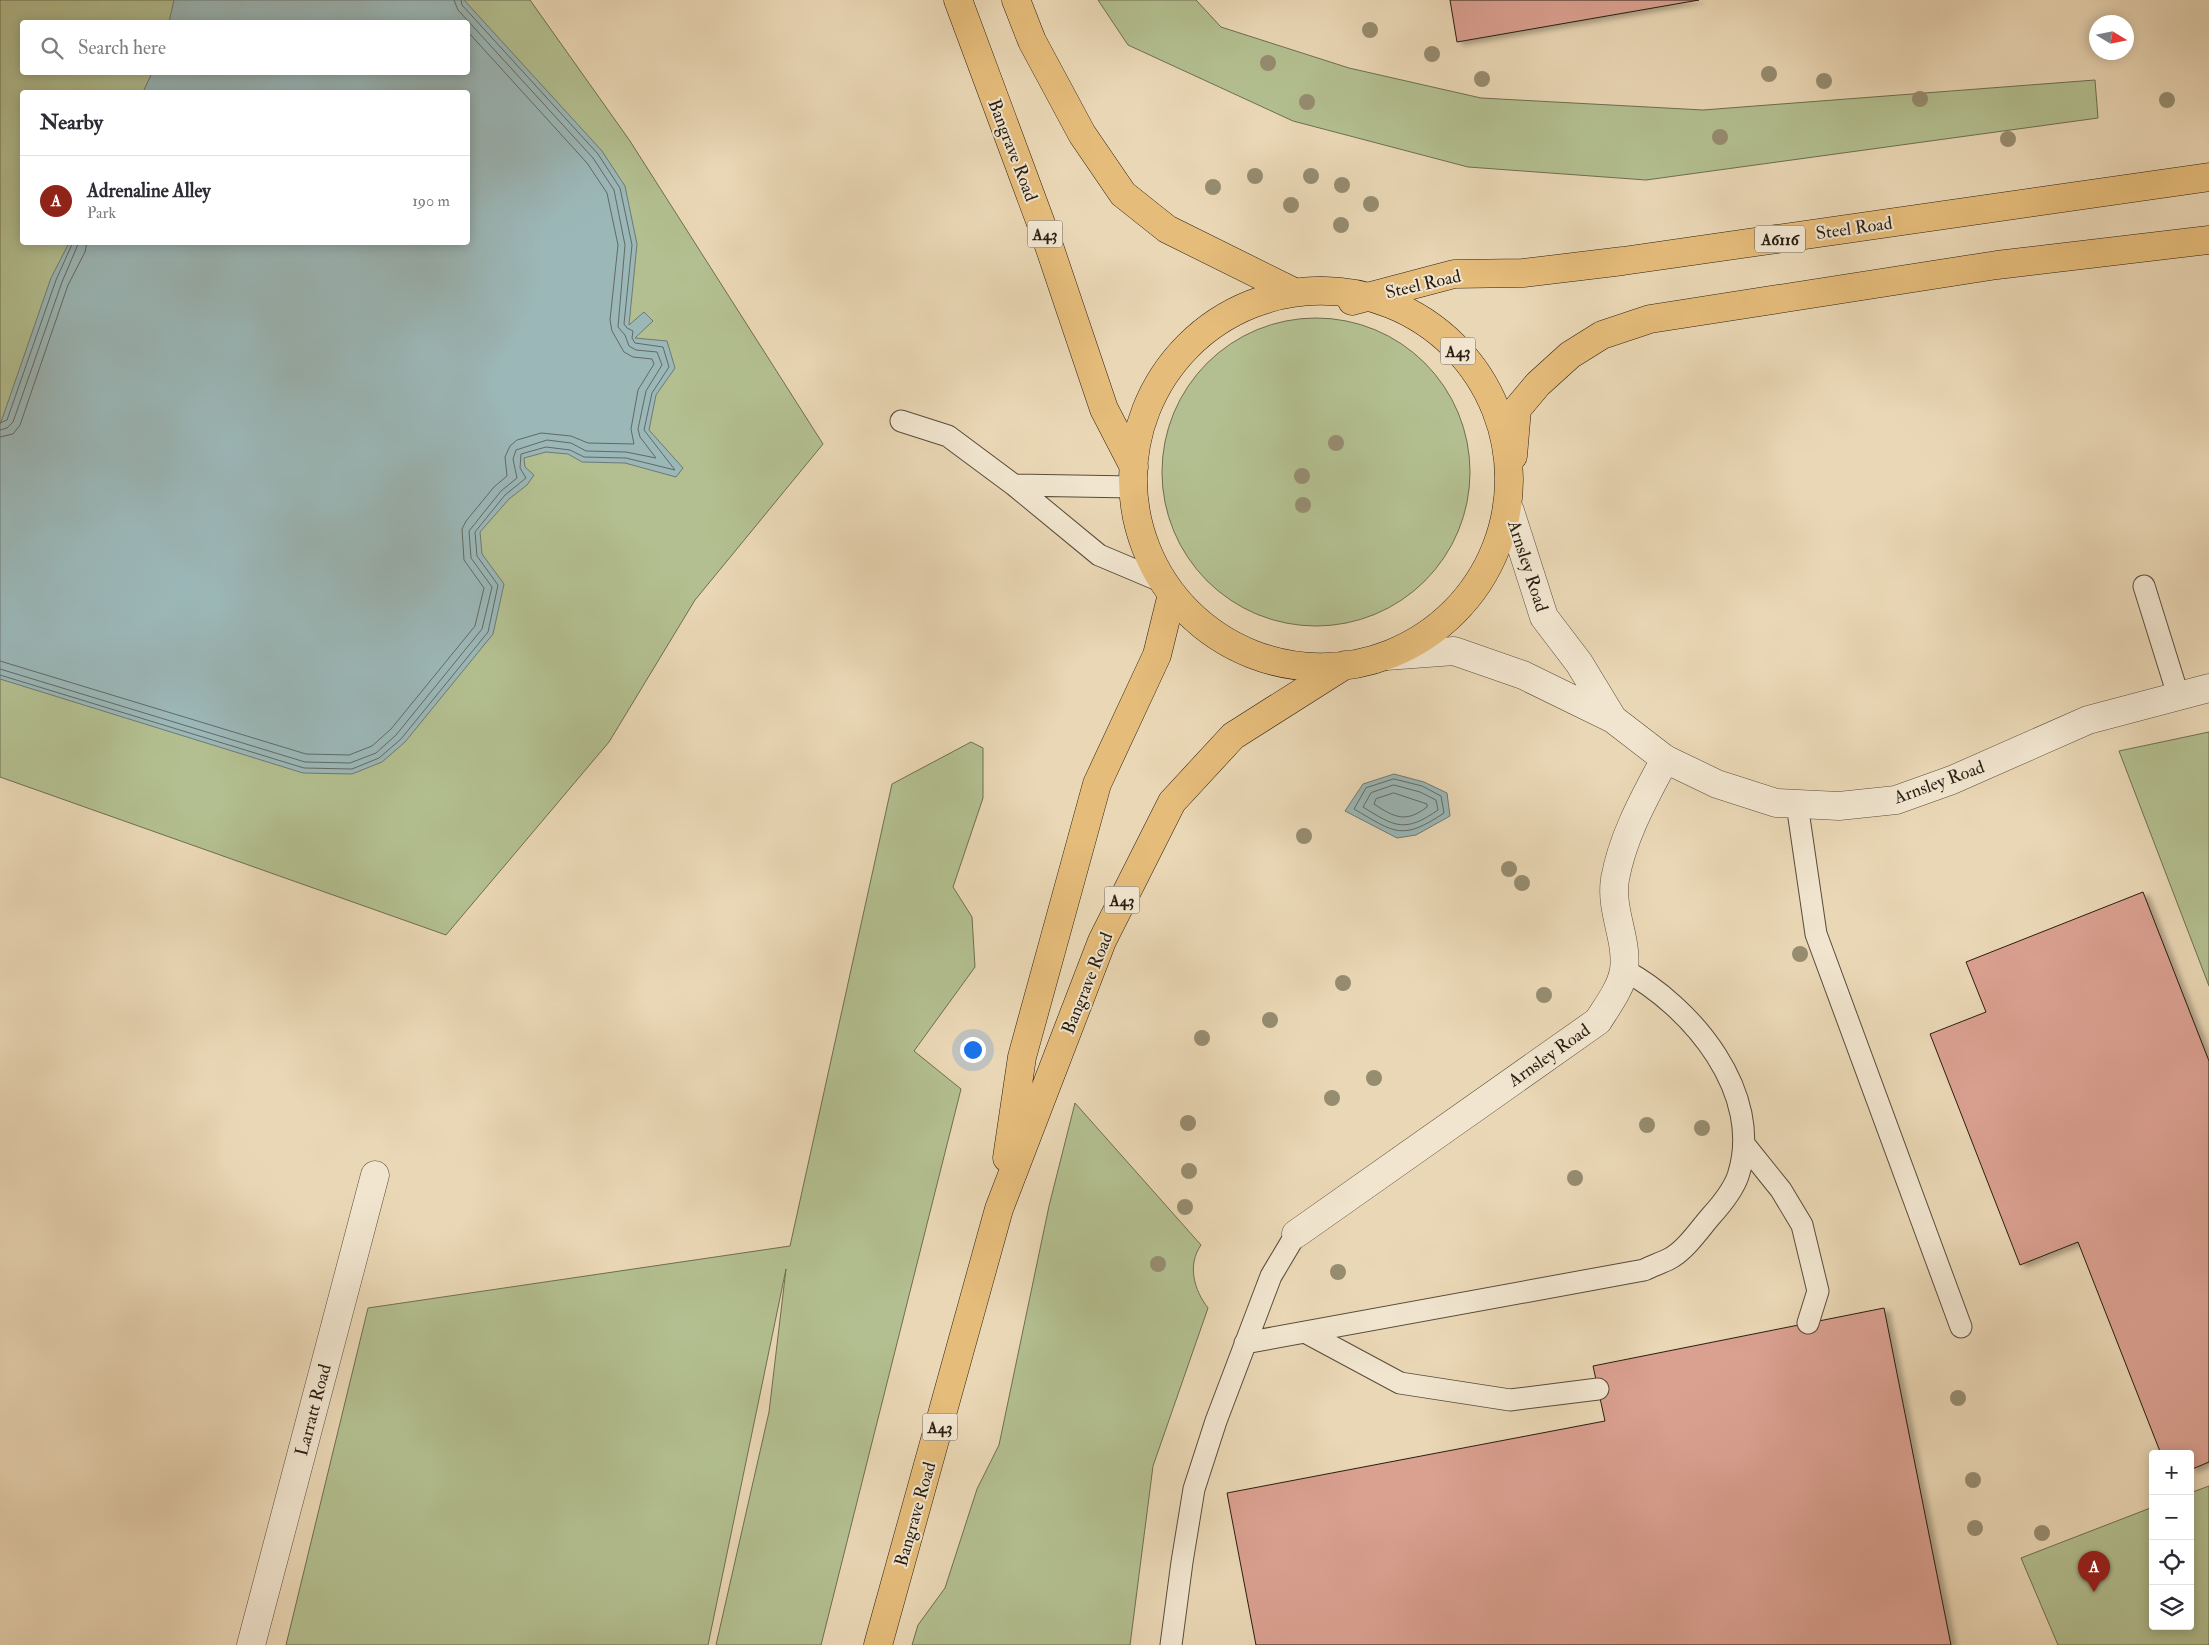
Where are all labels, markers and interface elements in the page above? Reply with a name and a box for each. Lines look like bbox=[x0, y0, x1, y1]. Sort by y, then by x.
north arrow bbox=[2089, 15, 2134, 60]
search box bbox=[20, 20, 470, 75]
icon: search bbox=[38, 34, 66, 62]
text: Search here bbox=[78, 36, 166, 60]
street label: Bangrave Road bbox=[982, 96, 1043, 205]
text: Nearby bbox=[40, 109, 103, 136]
text: Adrenaline Alley bbox=[87, 179, 211, 203]
text: A bbox=[51, 191, 61, 211]
text: 190 m bbox=[412, 191, 450, 211]
text: Park bbox=[87, 203, 116, 223]
street label: Steel Road bbox=[1814, 212, 1894, 245]
road number: A43 bbox=[1028, 220, 1062, 248]
road number: A6116 bbox=[1755, 225, 1805, 252]
street label: Steel Road bbox=[1383, 265, 1463, 304]
road number: A43 bbox=[1440, 338, 1476, 364]
street label: Arnsley Road bbox=[1502, 516, 1553, 615]
street label: Arnsley Road bbox=[1890, 755, 1988, 810]
road number: A43 bbox=[1104, 886, 1140, 914]
street label: Bangrave Road bbox=[1057, 929, 1118, 1037]
street label: Arnsley Road bbox=[1503, 1019, 1595, 1093]
your location bbox=[960, 1037, 986, 1063]
street label: Larratt Road bbox=[290, 1361, 337, 1459]
road number: A43 bbox=[922, 1414, 958, 1440]
map controls bbox=[2149, 1450, 2194, 1630]
button: + bbox=[2149, 1450, 2194, 1495]
street label: Bangrave Road bbox=[890, 1459, 941, 1569]
button: − bbox=[2149, 1495, 2194, 1540]
button: locate bbox=[2149, 1540, 2194, 1585]
pin: A bbox=[2078, 1551, 2110, 1592]
button: layers bbox=[2149, 1585, 2194, 1630]

